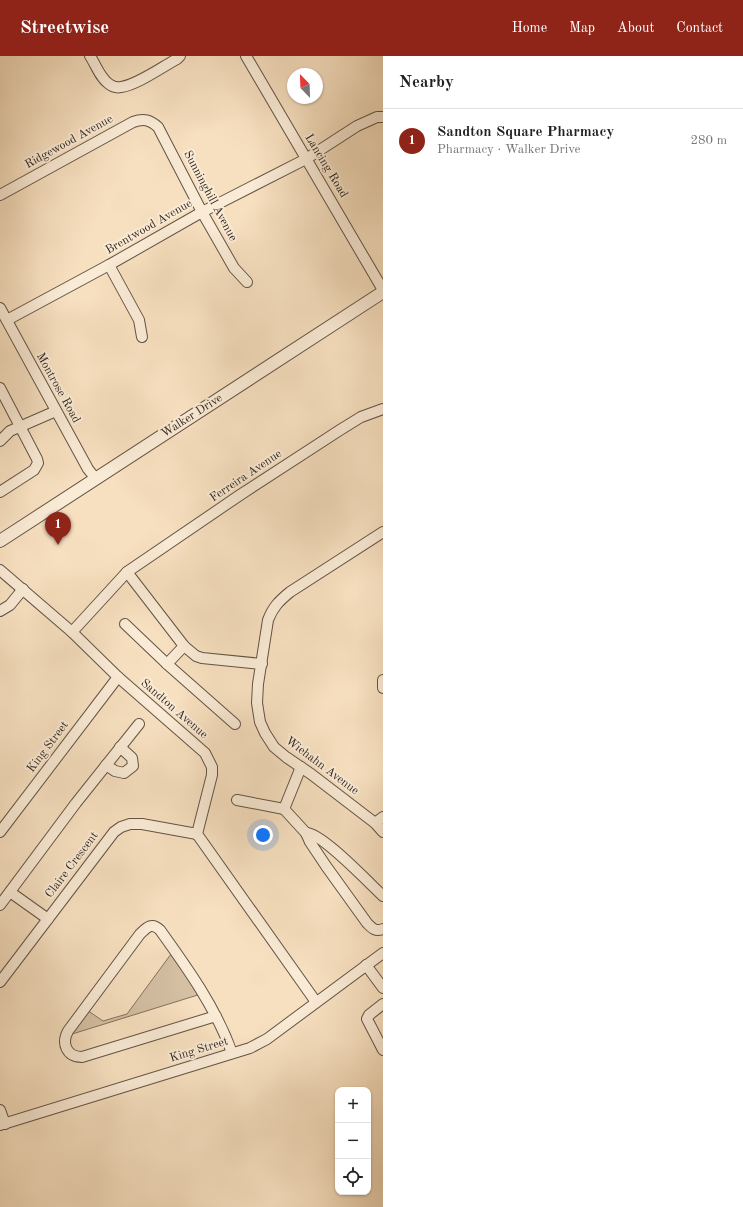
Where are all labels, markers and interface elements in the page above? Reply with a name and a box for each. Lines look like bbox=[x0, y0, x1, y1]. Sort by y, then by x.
text: Streetwise bbox=[20, 19, 109, 38]
text: Home bbox=[512, 21, 547, 35]
text: Map bbox=[569, 21, 595, 35]
text: About bbox=[617, 21, 654, 35]
text: Contact bbox=[676, 21, 723, 35]
north arrow bbox=[287, 68, 323, 104]
text: Nearby bbox=[399, 74, 454, 91]
street label: Ridgewood Avenue bbox=[23, 113, 115, 171]
text: Sandton Square Pharmacy bbox=[437, 125, 614, 140]
street label: Lancing Road bbox=[302, 132, 350, 200]
text: 1 bbox=[408, 134, 416, 147]
text: 280 m bbox=[690, 134, 727, 147]
text: Pharmacy · Walker Drive bbox=[437, 143, 581, 156]
street label: Sunninghill Avenue bbox=[181, 149, 239, 244]
street label: Brentwood Avenue bbox=[104, 197, 195, 257]
street label: Montrose Road bbox=[34, 351, 82, 425]
street label: Walker Drive bbox=[159, 392, 225, 440]
street label: Ferreira Avenue bbox=[208, 447, 284, 504]
pin: 1 bbox=[45, 512, 71, 545]
street label: Sandton Avenue bbox=[138, 677, 210, 741]
street label: King Street bbox=[25, 719, 71, 775]
street label: Wiehahn Avenue bbox=[283, 735, 361, 798]
your location bbox=[253, 825, 273, 845]
street label: Claire Crescent bbox=[43, 830, 101, 900]
street label: King Street bbox=[168, 1035, 230, 1065]
map controls bbox=[335, 1087, 371, 1195]
button: + bbox=[335, 1087, 371, 1123]
button: − bbox=[335, 1123, 371, 1159]
button: locate bbox=[335, 1159, 371, 1195]

